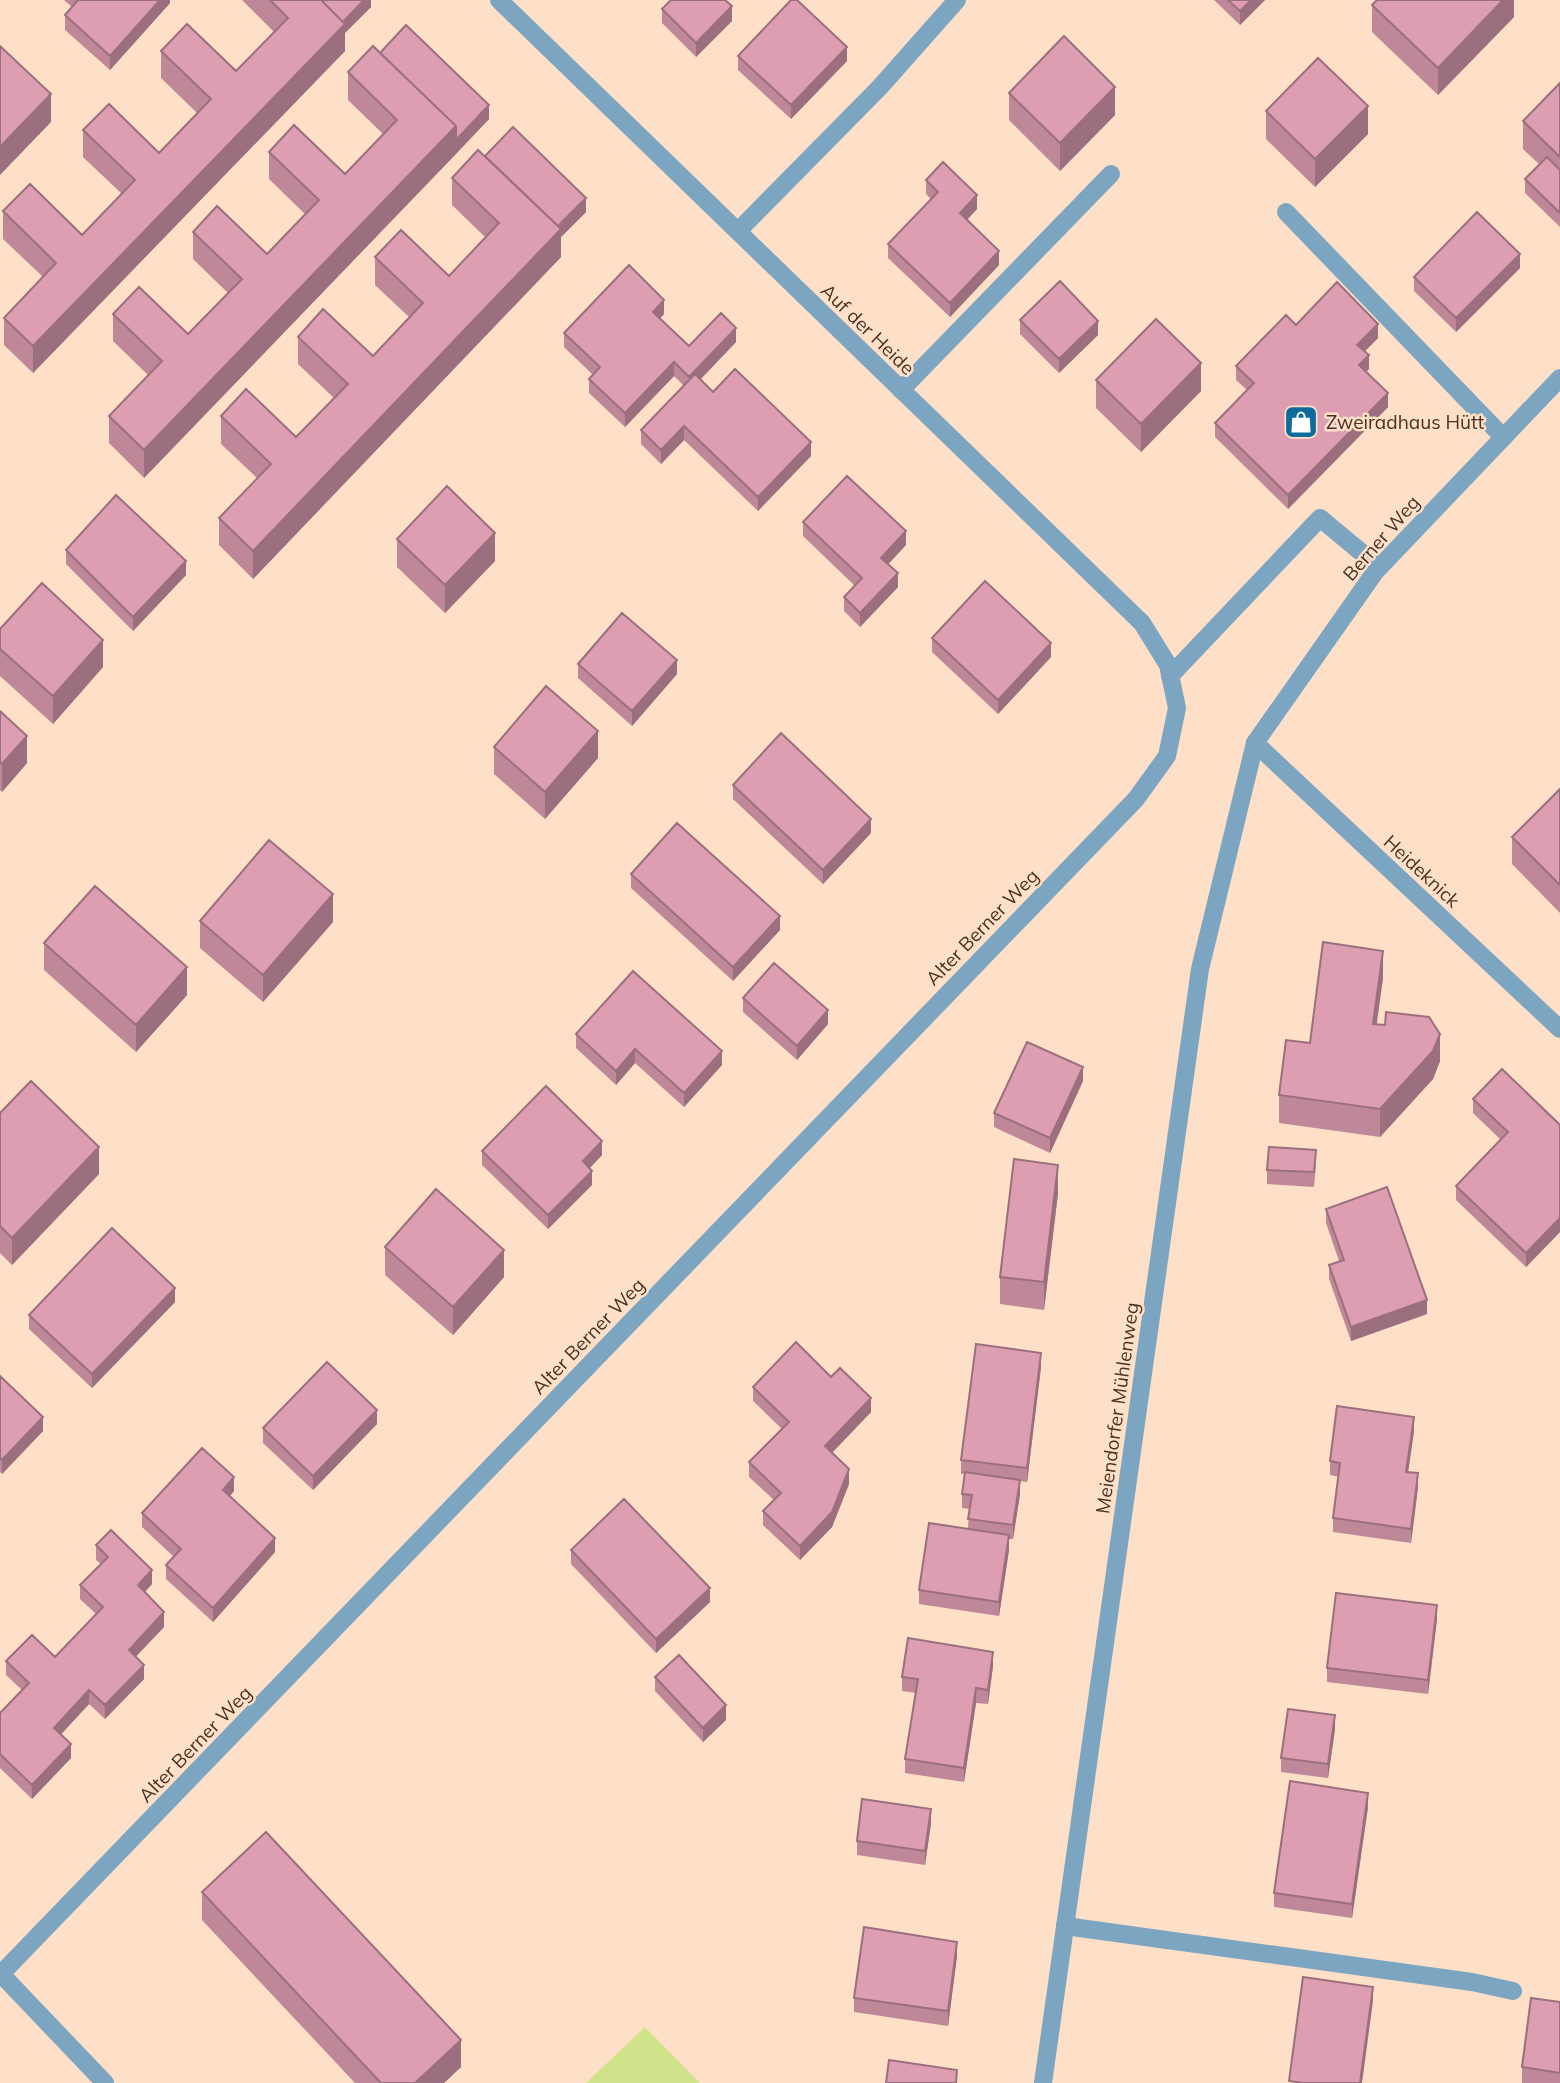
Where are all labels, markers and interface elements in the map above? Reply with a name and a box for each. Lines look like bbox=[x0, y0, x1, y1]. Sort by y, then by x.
street label: Auf der Heide bbox=[816, 278, 920, 380]
shop icon: Zweiradhaus Hütt bbox=[1282, 403, 1320, 441]
place label: Zweiradhaus Hütt bbox=[1326, 410, 1484, 434]
street label: Berner Weg bbox=[1337, 490, 1425, 586]
street label: Heideknick bbox=[1379, 830, 1465, 913]
street label: Alter Berner Weg bbox=[920, 864, 1044, 990]
street label: Alter Berner Weg bbox=[526, 1273, 650, 1399]
street label: Meiendorfer Mühlenweg bbox=[1090, 1301, 1144, 1515]
street label: Alter Berner Weg bbox=[133, 1681, 257, 1807]

